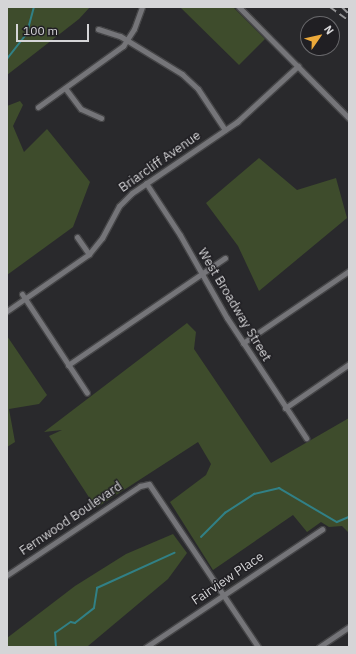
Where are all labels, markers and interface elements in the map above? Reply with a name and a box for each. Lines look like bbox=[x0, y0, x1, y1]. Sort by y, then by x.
scale bar bbox=[18, 16, 91, 42]
north arrow bbox=[300, 16, 340, 56]
text: 100 m bbox=[23, 23, 58, 38]
text: N bbox=[321, 23, 337, 37]
street label: Briarcliff Avenue bbox=[116, 128, 204, 196]
street label: West Broadway Street bbox=[194, 246, 274, 364]
street label: Fernwood Boulevard bbox=[17, 479, 125, 559]
street label: Fairview Place bbox=[189, 549, 267, 609]

